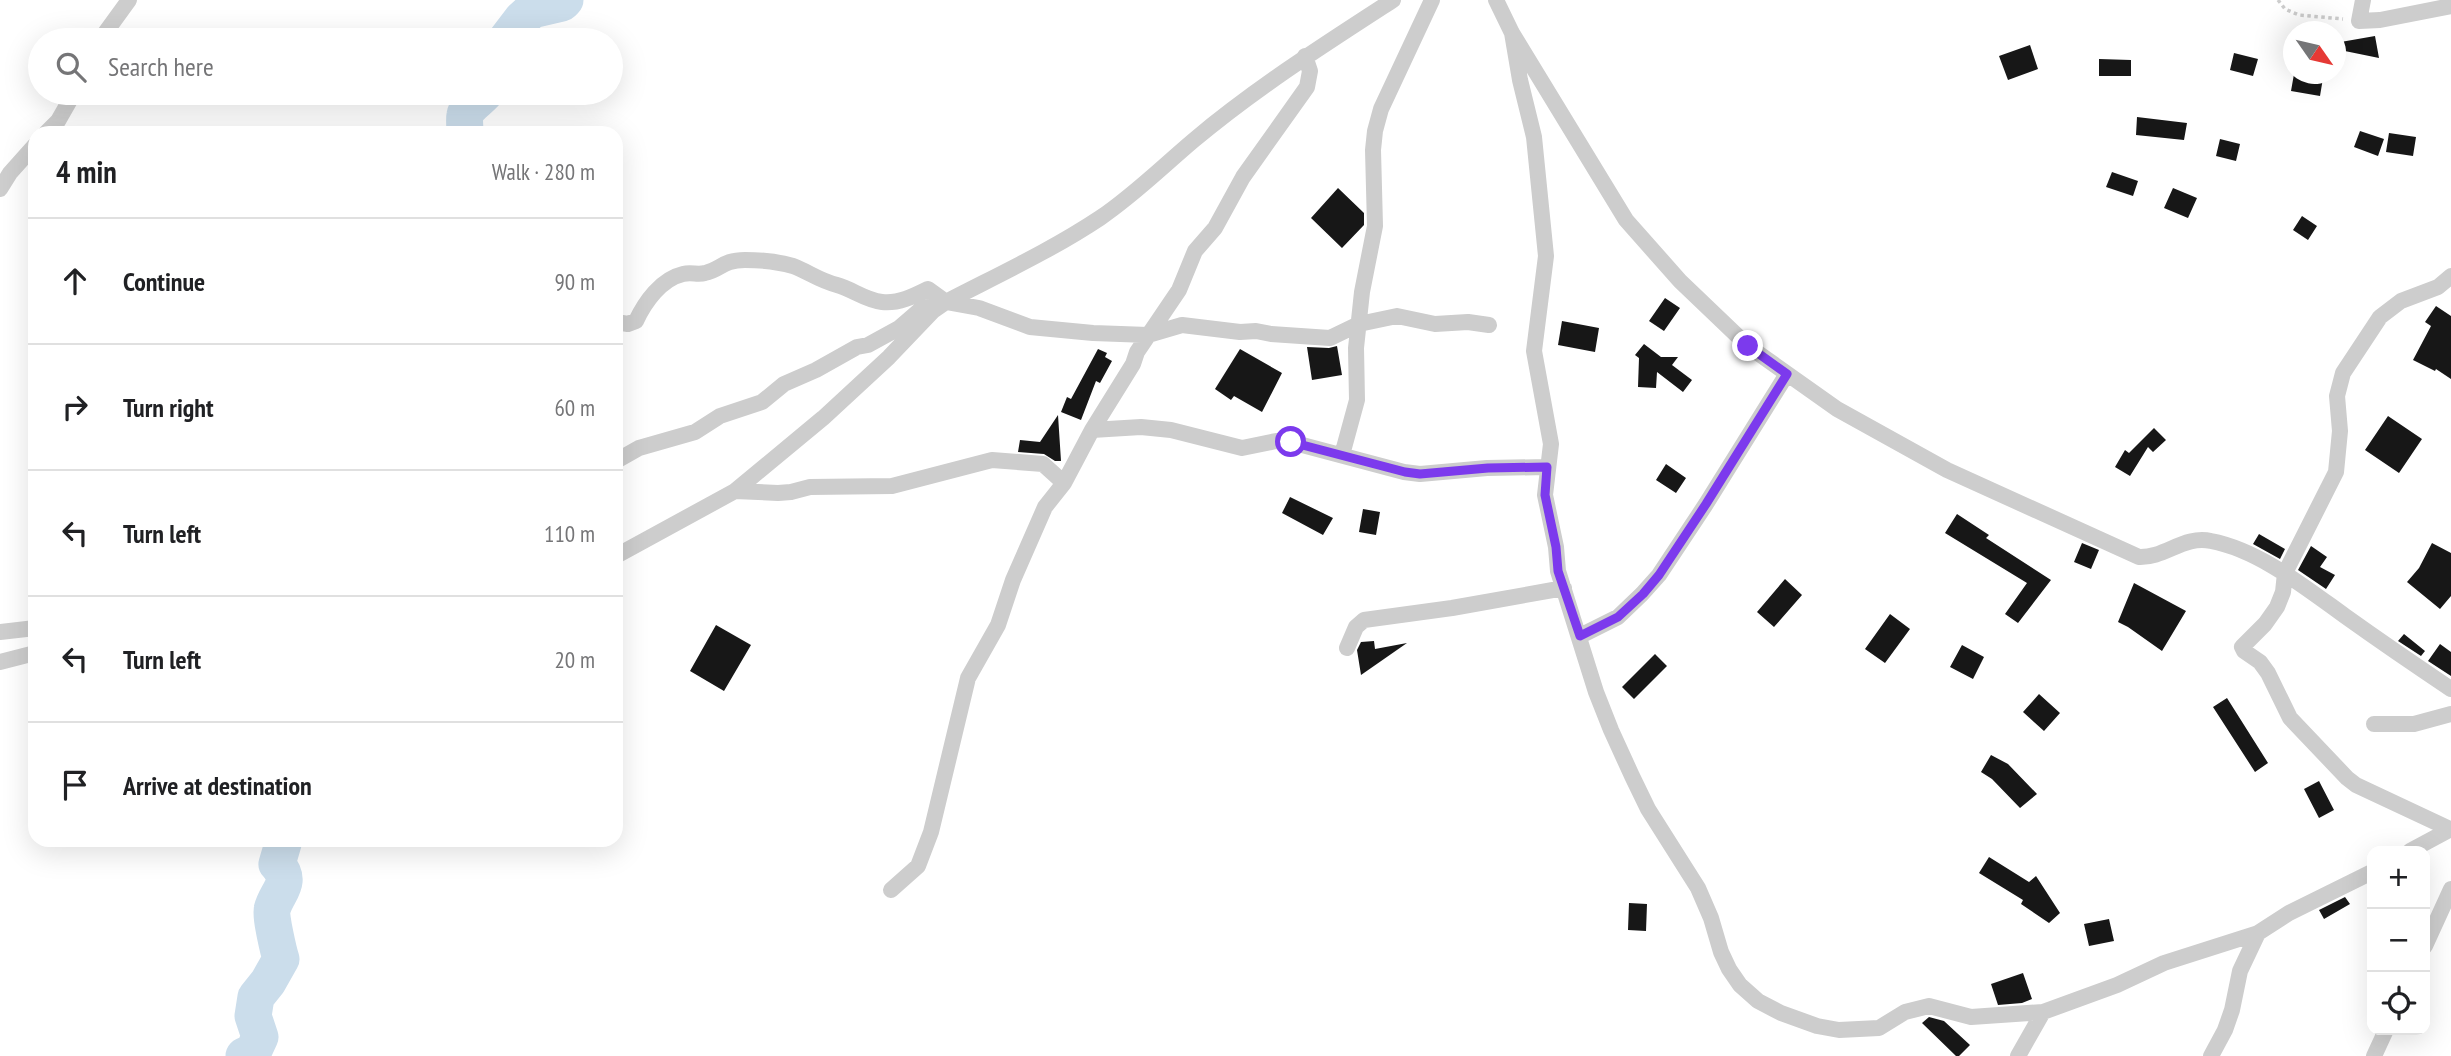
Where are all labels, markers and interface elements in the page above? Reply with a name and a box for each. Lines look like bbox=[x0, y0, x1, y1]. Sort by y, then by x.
north arrow bbox=[2283, 21, 2346, 84]
search box bbox=[28, 28, 623, 105]
icon: search bbox=[52, 48, 90, 86]
text: Search here bbox=[108, 50, 214, 83]
text: 4 min bbox=[56, 152, 117, 191]
text: Walk · 280 m bbox=[492, 157, 595, 186]
icon: ahead bbox=[56, 262, 94, 300]
text: Continue bbox=[123, 265, 205, 298]
text: 90 m bbox=[554, 267, 595, 296]
route end bbox=[1732, 330, 1763, 361]
icon: right bbox=[56, 388, 94, 426]
text: Turn right bbox=[123, 391, 214, 424]
text: 60 m bbox=[554, 393, 595, 422]
route start bbox=[1275, 426, 1306, 457]
icon: left bbox=[56, 514, 94, 552]
text: Turn left bbox=[123, 517, 201, 550]
text: 110 m bbox=[544, 519, 595, 548]
icon: left bbox=[56, 640, 94, 678]
text: Turn left bbox=[123, 643, 201, 676]
text: 20 m bbox=[554, 645, 595, 674]
icon: arrive bbox=[56, 766, 94, 804]
text: Arrive at destination bbox=[123, 769, 312, 802]
map controls bbox=[2367, 846, 2430, 1035]
button: + bbox=[2367, 846, 2430, 909]
button: − bbox=[2367, 909, 2430, 972]
button: locate bbox=[2367, 972, 2430, 1035]

